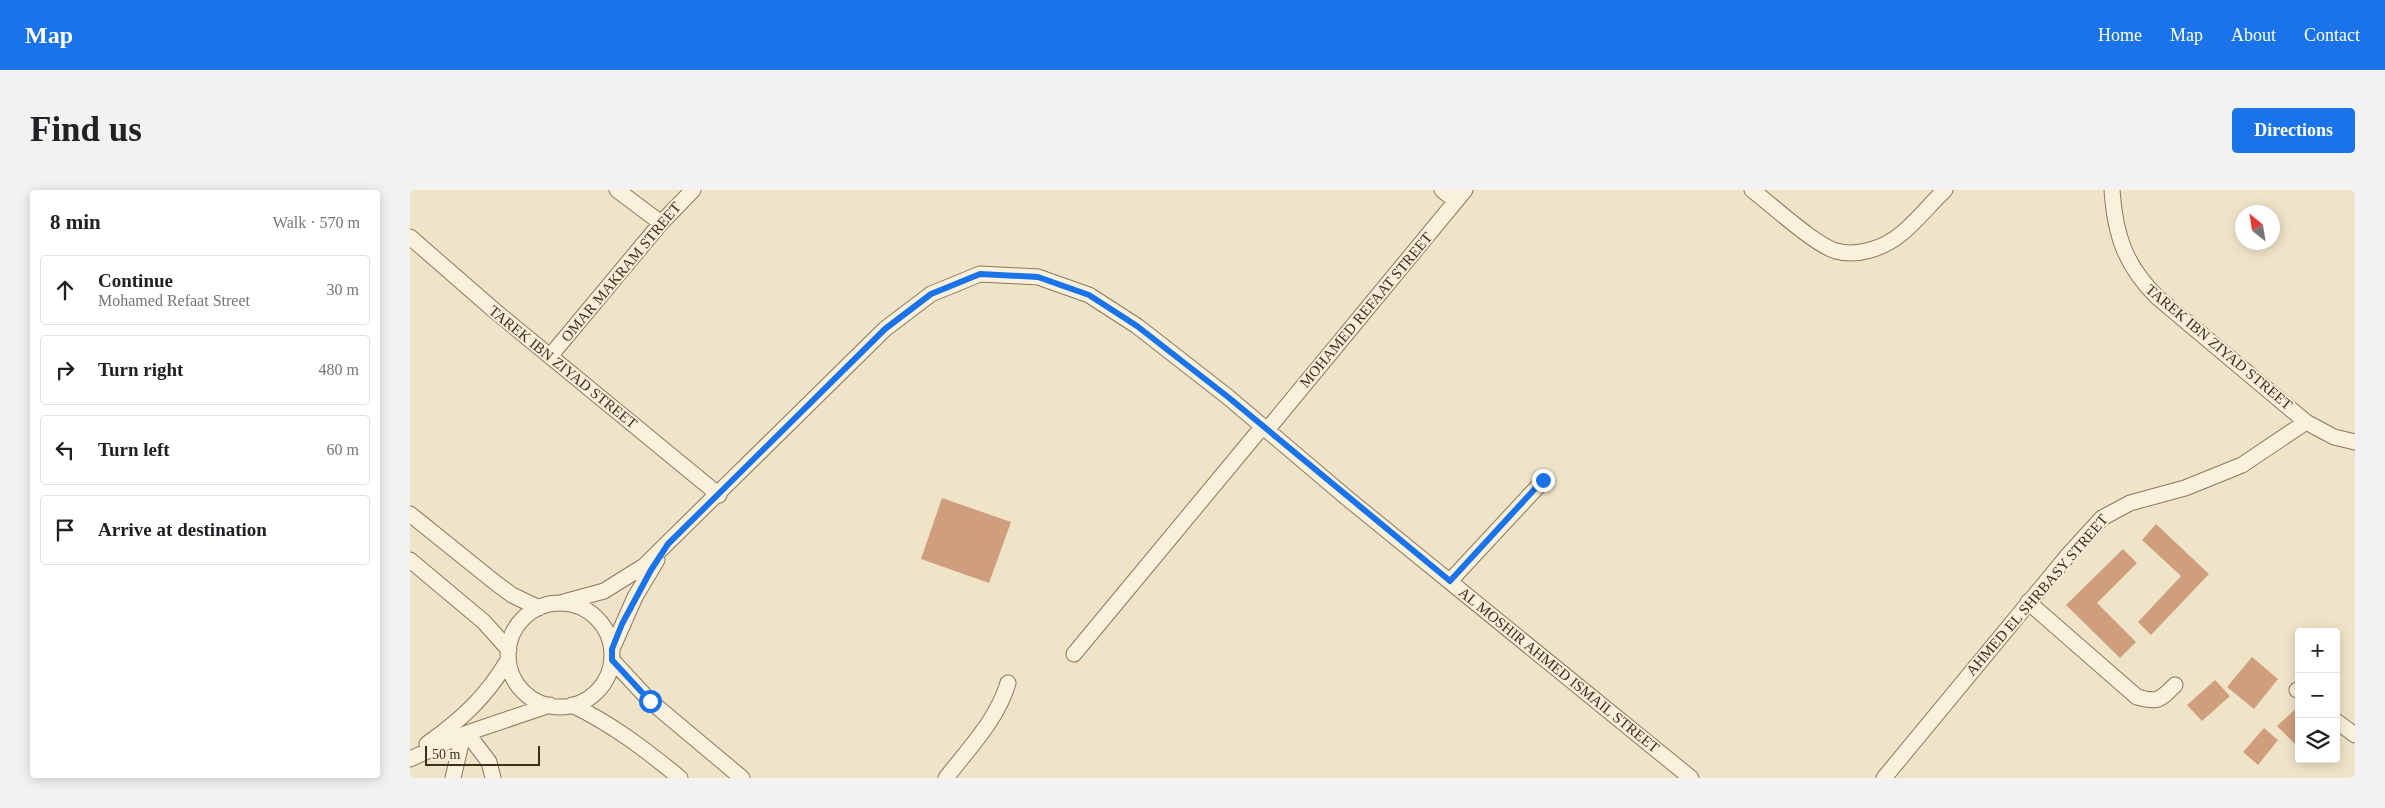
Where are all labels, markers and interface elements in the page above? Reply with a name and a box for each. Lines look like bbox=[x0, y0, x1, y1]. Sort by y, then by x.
text: Map bbox=[25, 22, 73, 48]
text: Home bbox=[2098, 25, 2142, 45]
text: Map bbox=[2170, 25, 2203, 45]
text: About bbox=[2231, 25, 2276, 45]
text: Contact bbox=[2304, 25, 2360, 45]
button: Directions bbox=[2232, 108, 2355, 153]
text: Find us bbox=[30, 110, 142, 149]
street label: OMAR MAKRAM STREET bbox=[558, 199, 684, 345]
north arrow bbox=[2235, 205, 2280, 250]
text: 8 min bbox=[50, 210, 101, 234]
text: Walk · 570 m bbox=[273, 214, 360, 231]
street label: MOHAMED REFAAT STREET bbox=[1297, 229, 1435, 391]
text: Continue bbox=[98, 270, 173, 291]
icon: ahead bbox=[51, 276, 79, 304]
text: 30 m bbox=[327, 281, 359, 298]
street label: TAREK IBN ZIYAD STREET bbox=[2143, 281, 2295, 413]
text: Mohamed Refaat Street bbox=[98, 292, 250, 309]
street label: TAREK IBN ZIYAD STREET bbox=[486, 302, 640, 432]
icon: right bbox=[51, 356, 79, 384]
text: Turn right bbox=[98, 359, 183, 380]
text: 480 m bbox=[319, 361, 359, 378]
icon: left bbox=[51, 436, 79, 464]
text: Turn left bbox=[98, 439, 170, 460]
text: 60 m bbox=[327, 441, 359, 458]
route end bbox=[1532, 469, 1555, 492]
street label: AHMED EL SHRBASY STREET bbox=[1963, 511, 2111, 679]
icon: arrive bbox=[51, 516, 79, 544]
text: Arrive at destination bbox=[98, 519, 267, 540]
street label: AL MOSHIR AHMED ISMAIL STREET bbox=[1456, 584, 1662, 756]
map controls bbox=[2295, 628, 2340, 763]
button: + bbox=[2295, 628, 2340, 673]
button: − bbox=[2295, 673, 2340, 718]
route start bbox=[639, 690, 662, 713]
button: layers bbox=[2295, 718, 2340, 763]
scale bar bbox=[425, 743, 540, 766]
text: 50 m bbox=[432, 747, 460, 762]

